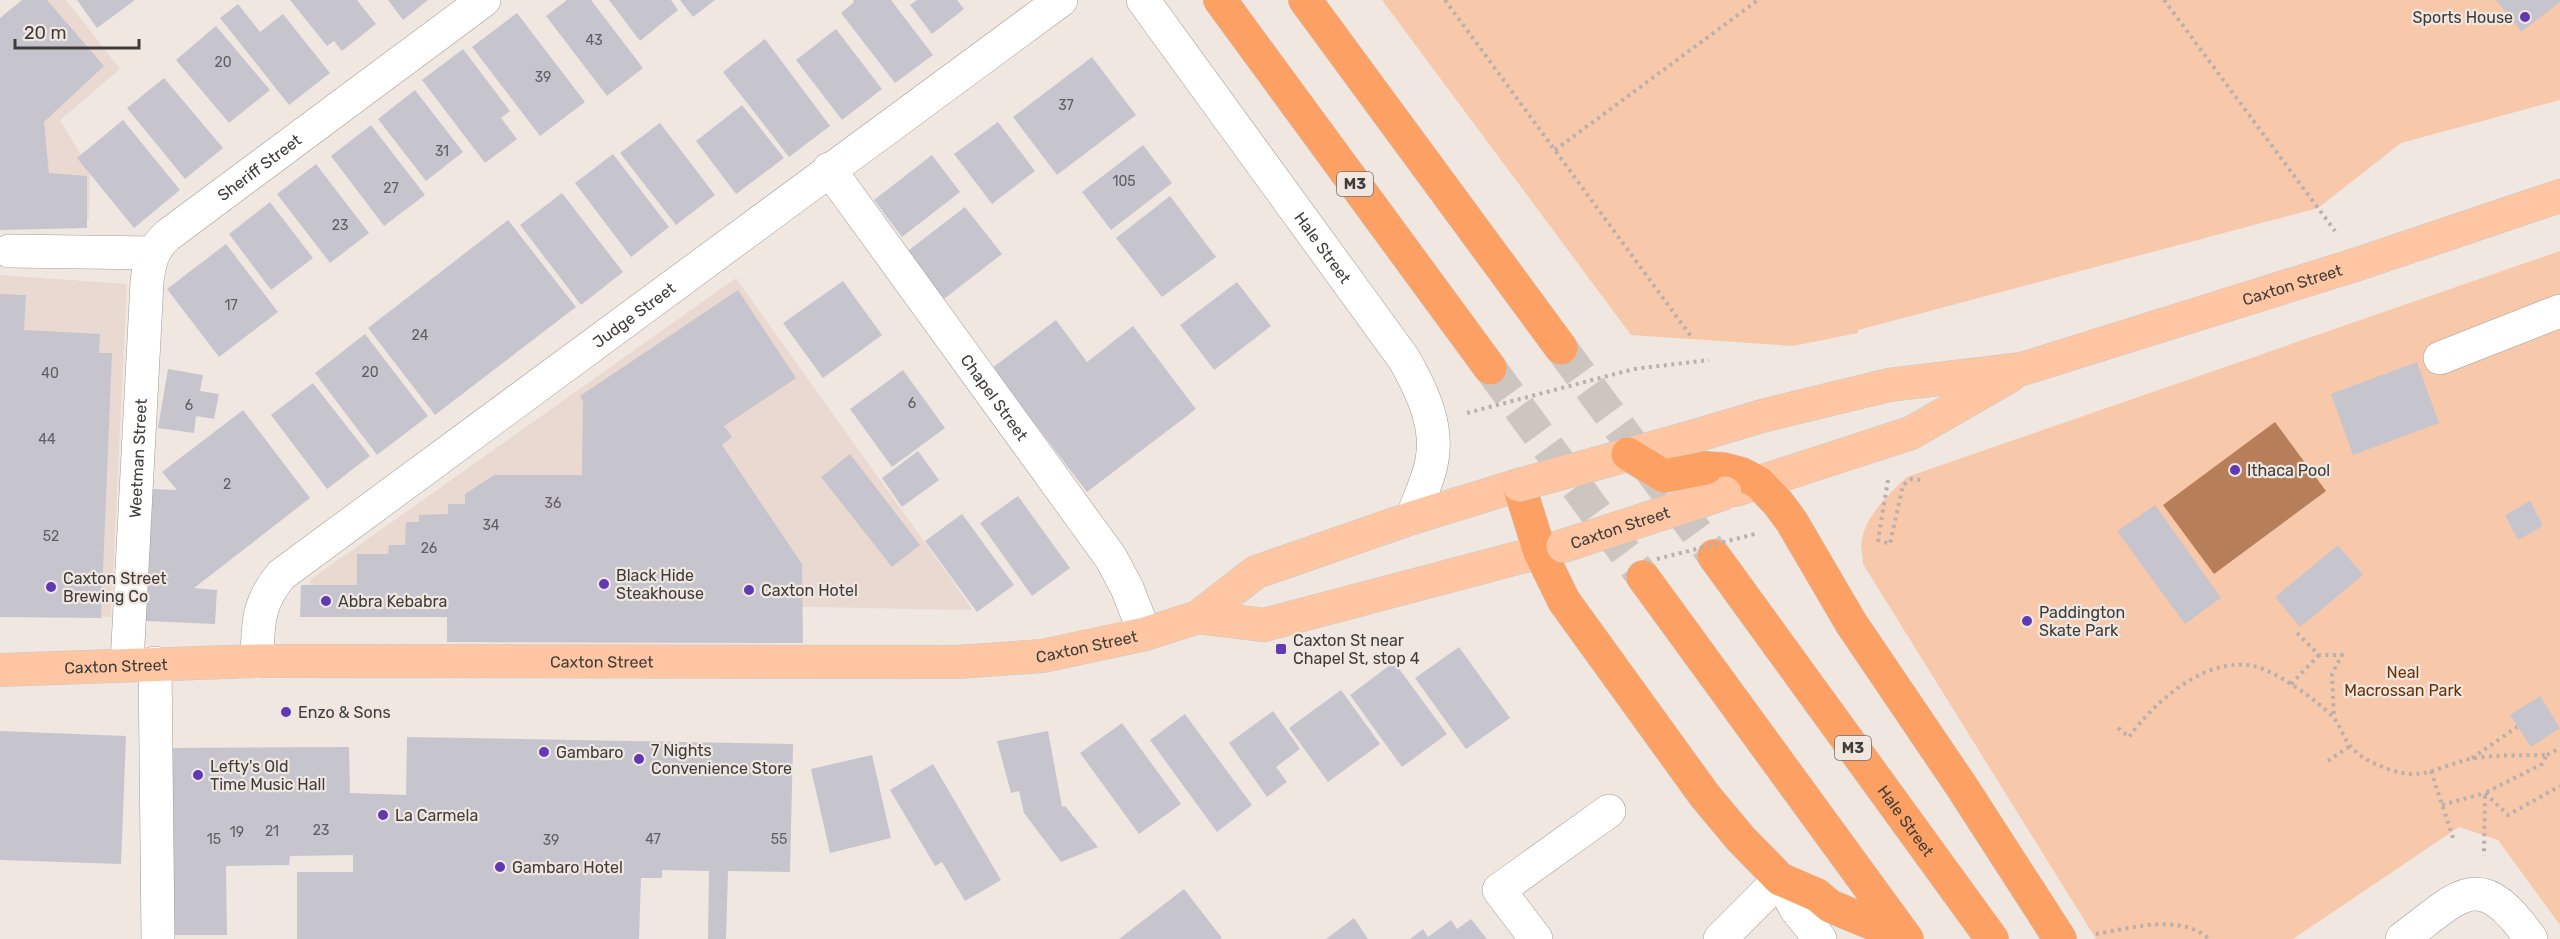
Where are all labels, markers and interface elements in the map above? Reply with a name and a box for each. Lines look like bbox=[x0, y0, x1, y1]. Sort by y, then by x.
place label: Sports House bbox=[2413, 8, 2513, 27]
marker: Sports House bbox=[2518, 10, 2532, 24]
scale bar bbox=[15, 12, 140, 50]
text: 20 m bbox=[24, 22, 66, 44]
house number: 43 bbox=[585, 32, 603, 49]
house number: 20 bbox=[214, 54, 232, 71]
house number: 39 bbox=[535, 69, 551, 86]
house number: 37 bbox=[1058, 97, 1074, 114]
street label: Sheriff Street bbox=[213, 130, 305, 205]
house number: 31 bbox=[435, 143, 449, 160]
road number: M3 bbox=[1337, 172, 1373, 196]
house number: 105 bbox=[1112, 173, 1136, 190]
house number: 27 bbox=[383, 180, 399, 197]
street label: Hale Street bbox=[1291, 208, 1355, 287]
house number: 23 bbox=[332, 217, 348, 234]
street label: Caxton Street bbox=[2240, 260, 2344, 309]
street label: Judge Street bbox=[589, 278, 679, 352]
house number: 17 bbox=[224, 297, 238, 314]
house number: 24 bbox=[412, 327, 429, 344]
street label: Chapel Street bbox=[957, 350, 1032, 444]
house number: 20 bbox=[361, 364, 379, 381]
house number: 40 bbox=[41, 365, 59, 382]
house number: 6 bbox=[908, 395, 916, 412]
house number: 6 bbox=[185, 397, 193, 414]
street label: Weetman Street bbox=[125, 398, 150, 519]
house number: 44 bbox=[38, 431, 56, 448]
place label: Ithaca Pool bbox=[2247, 461, 2330, 480]
marker: Ithaca Pool bbox=[2228, 463, 2242, 477]
house number: 2 bbox=[223, 476, 231, 493]
house number: 36 bbox=[545, 495, 561, 512]
street label: Caxton Street bbox=[1568, 502, 1672, 552]
house number: 34 bbox=[482, 517, 500, 534]
house number: 52 bbox=[43, 528, 59, 545]
house number: 26 bbox=[421, 540, 437, 557]
place label: Black Hide Steakhouse bbox=[616, 566, 704, 603]
place label: Caxton Street Brewing Co bbox=[63, 569, 166, 606]
marker: Black Hide Steakhouse bbox=[597, 577, 611, 591]
marker: Caxton Street Brewing Co bbox=[44, 580, 58, 594]
place label: Caxton Hotel bbox=[761, 581, 858, 600]
marker: Caxton Hotel bbox=[742, 583, 756, 597]
place label: Abbra Kebabra bbox=[338, 592, 447, 611]
marker: Abbra Kebabra bbox=[319, 594, 333, 608]
place label: Paddington Skate Park bbox=[2039, 603, 2125, 640]
marker: Paddington Skate Park bbox=[2020, 614, 2034, 628]
street label: Caxton Street bbox=[1035, 626, 1139, 666]
place label: Caxton St near Chapel St, stop 4 bbox=[1293, 631, 1420, 668]
marker: Caxton St near Chapel St, stop 4 bbox=[1274, 642, 1288, 656]
street label: Caxton Street bbox=[550, 652, 654, 671]
street label: Caxton Street bbox=[64, 655, 168, 677]
park label: Neal Macrossan Park bbox=[2344, 663, 2463, 700]
place label: Enzo & Sons bbox=[298, 703, 391, 722]
marker: Enzo & Sons bbox=[279, 705, 293, 719]
road number: M3 bbox=[1835, 736, 1871, 760]
place label: 7 Nights Convenience Store bbox=[651, 741, 792, 778]
place label: Gambaro bbox=[556, 743, 623, 762]
marker: Gambaro bbox=[537, 745, 551, 759]
marker: 7 Nights Convenience Store bbox=[632, 752, 646, 766]
place label: Lefty's Old Time Music Hall bbox=[210, 757, 325, 794]
marker: Lefty's Old Time Music Hall bbox=[191, 768, 205, 782]
street label: Hale Street bbox=[1874, 781, 1938, 860]
place label: La Carmela bbox=[395, 806, 478, 825]
marker: La Carmela bbox=[376, 808, 390, 822]
house number: 23 bbox=[313, 822, 329, 839]
house number: 21 bbox=[265, 823, 279, 840]
house number: 19 bbox=[230, 824, 244, 841]
house number: 15 bbox=[207, 831, 221, 848]
house number: 47 bbox=[645, 831, 661, 848]
house number: 55 bbox=[771, 831, 787, 848]
house number: 39 bbox=[543, 832, 559, 849]
place label: Gambaro Hotel bbox=[512, 858, 623, 877]
marker: Gambaro Hotel bbox=[493, 860, 507, 874]

